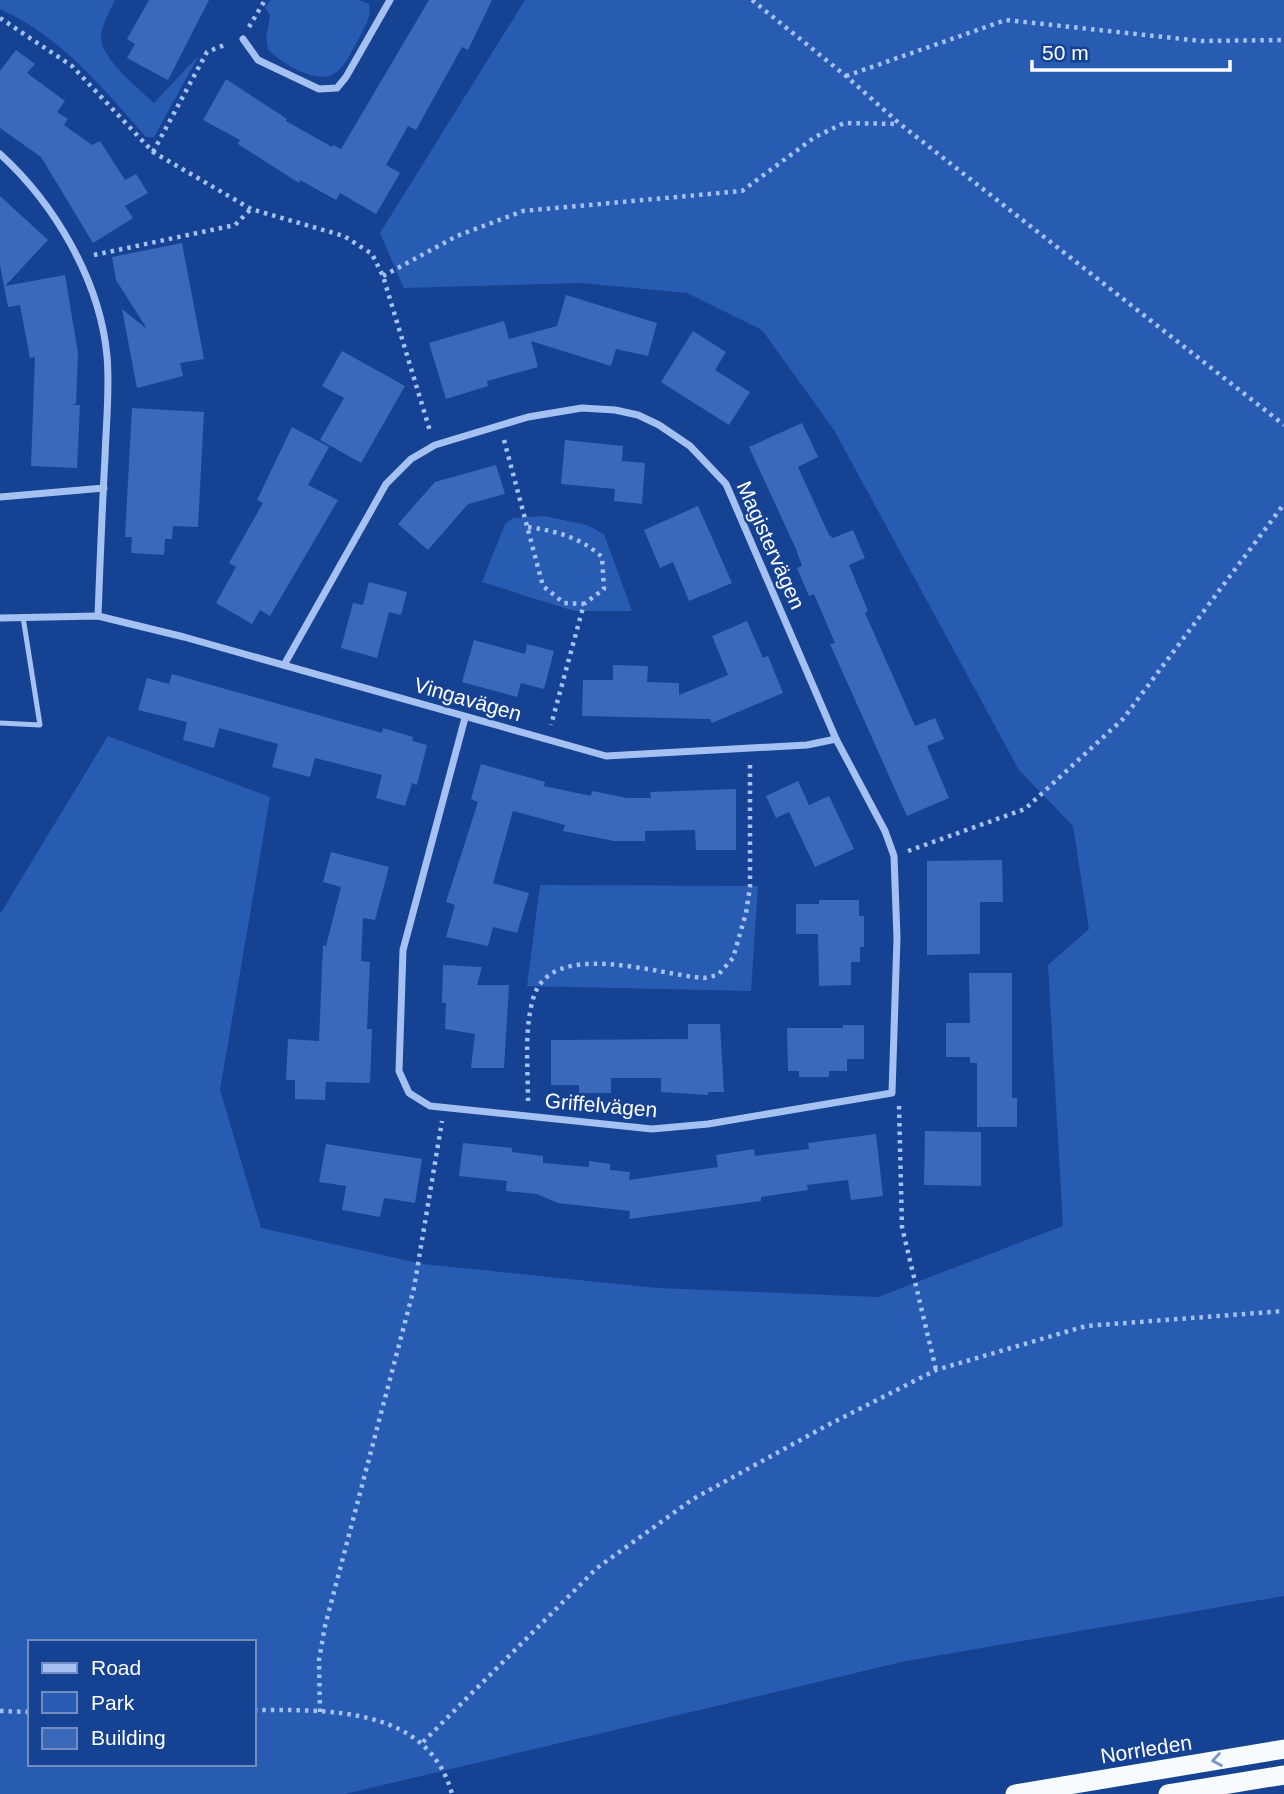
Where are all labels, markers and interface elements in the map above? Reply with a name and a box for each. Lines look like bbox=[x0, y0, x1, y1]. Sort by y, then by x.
scale bar bbox=[1032, 28, 1230, 72]
text: 50 m bbox=[1042, 41, 1089, 64]
street label: Magistervägen bbox=[732, 477, 810, 613]
street label: Vingavägen bbox=[412, 673, 524, 725]
street label: Griffelvägen bbox=[544, 1089, 658, 1121]
legend bbox=[28, 1640, 256, 1766]
text: Road bbox=[91, 1656, 141, 1679]
text: Park bbox=[91, 1691, 135, 1714]
text: Building bbox=[91, 1726, 166, 1749]
street label: Norrleden bbox=[1099, 1730, 1193, 1768]
one-way arrow bbox=[1211, 1753, 1223, 1768]

